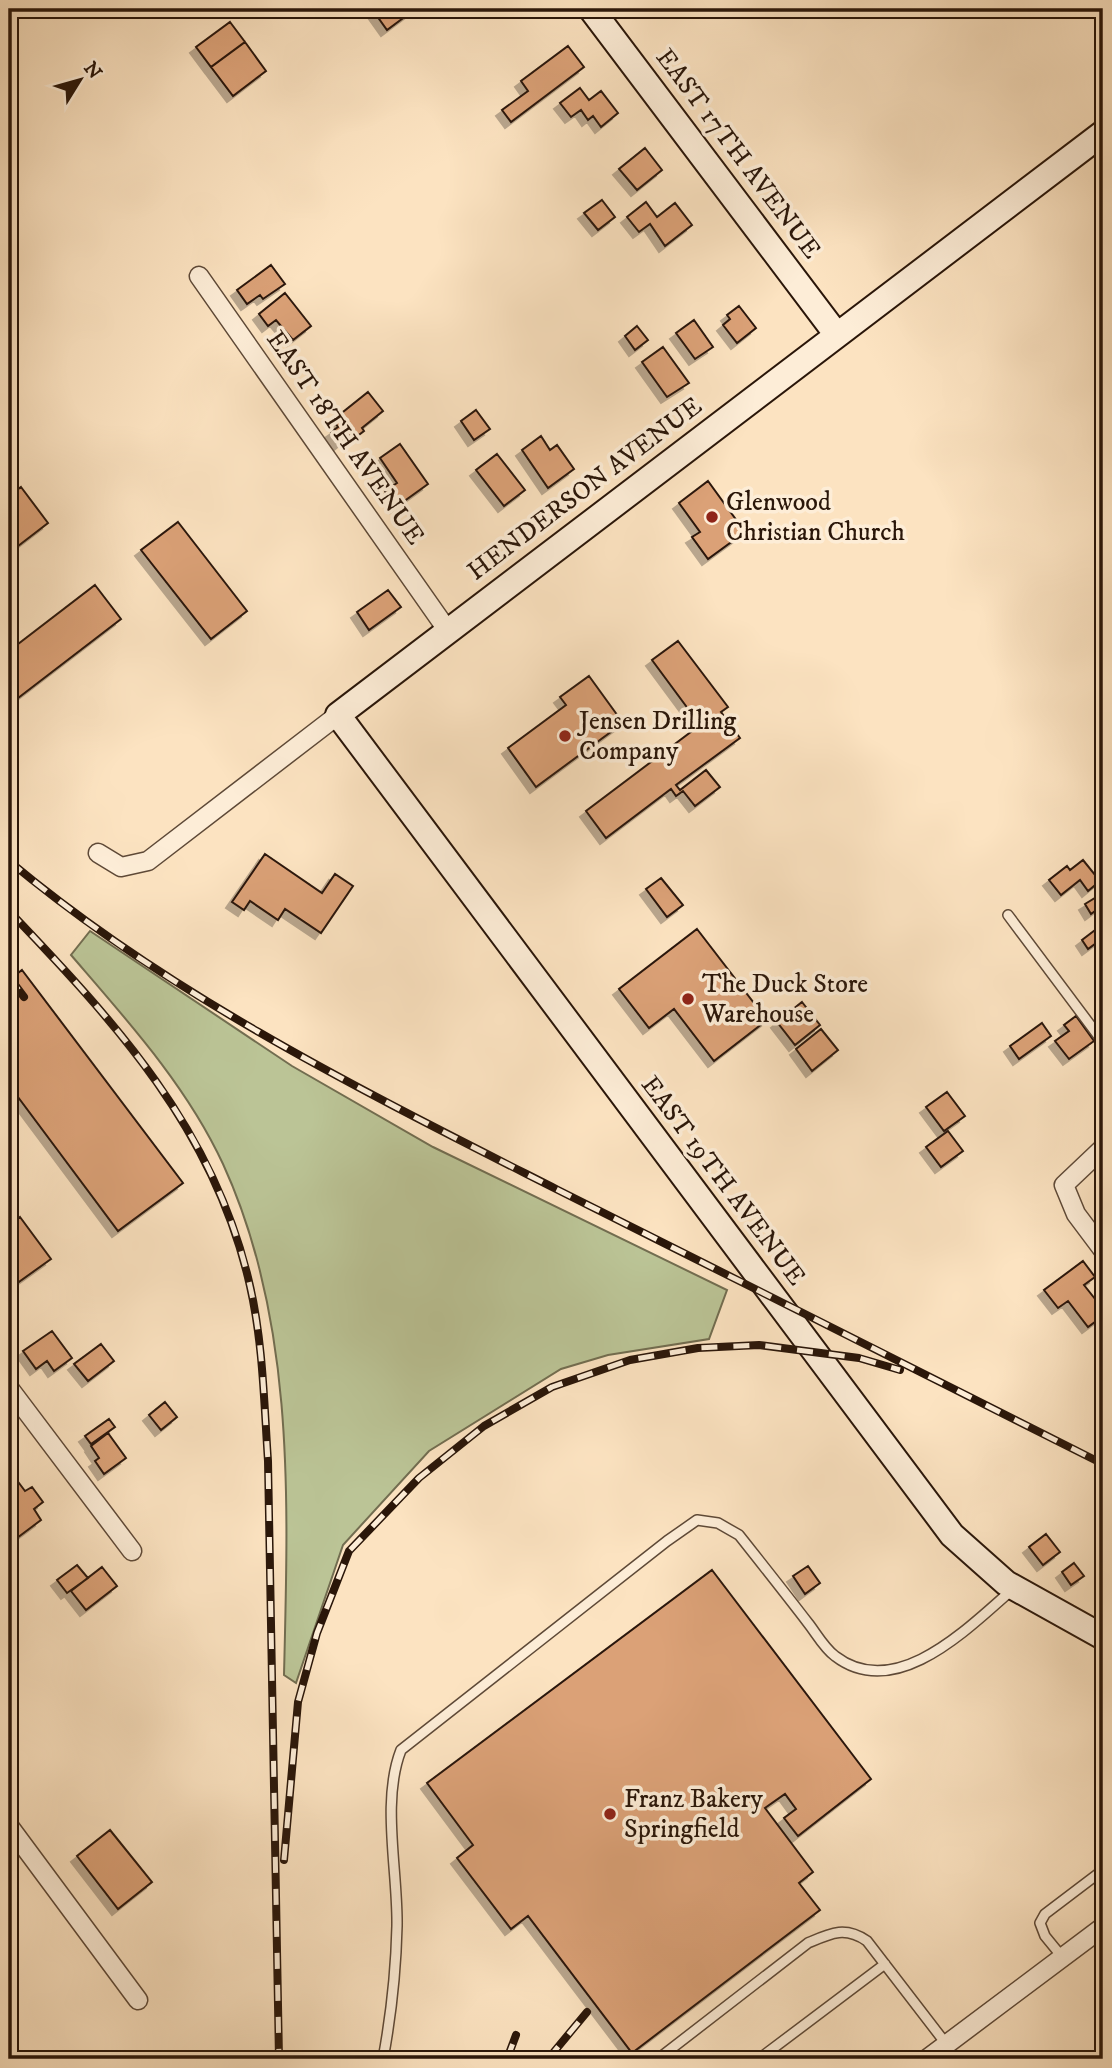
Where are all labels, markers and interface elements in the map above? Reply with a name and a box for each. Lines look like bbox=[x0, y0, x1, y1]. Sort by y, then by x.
street label: EAST 17TH AVENUE bbox=[648, 42, 828, 266]
north arrow bbox=[46, 46, 116, 116]
text: N bbox=[78, 58, 106, 84]
street label: EAST 18TH AVENUE bbox=[259, 324, 431, 552]
street label: HENDERSON AVENUE bbox=[461, 390, 709, 588]
place label: Glenwood Christian Church bbox=[726, 486, 905, 549]
marker: Glenwood Christian Church bbox=[704, 509, 720, 525]
place label: Jensen Drilling Company bbox=[577, 705, 736, 768]
marker: Jensen Drilling Company bbox=[557, 728, 573, 744]
place label: The Duck Store Warehouse bbox=[701, 968, 868, 1031]
marker: The Duck Store Warehouse bbox=[680, 991, 696, 1007]
street label: EAST 19TH AVENUE bbox=[633, 1070, 813, 1292]
place label: Franz Bakery Springfield bbox=[624, 1783, 763, 1846]
marker: Franz Bakery Springfield bbox=[602, 1806, 618, 1822]

